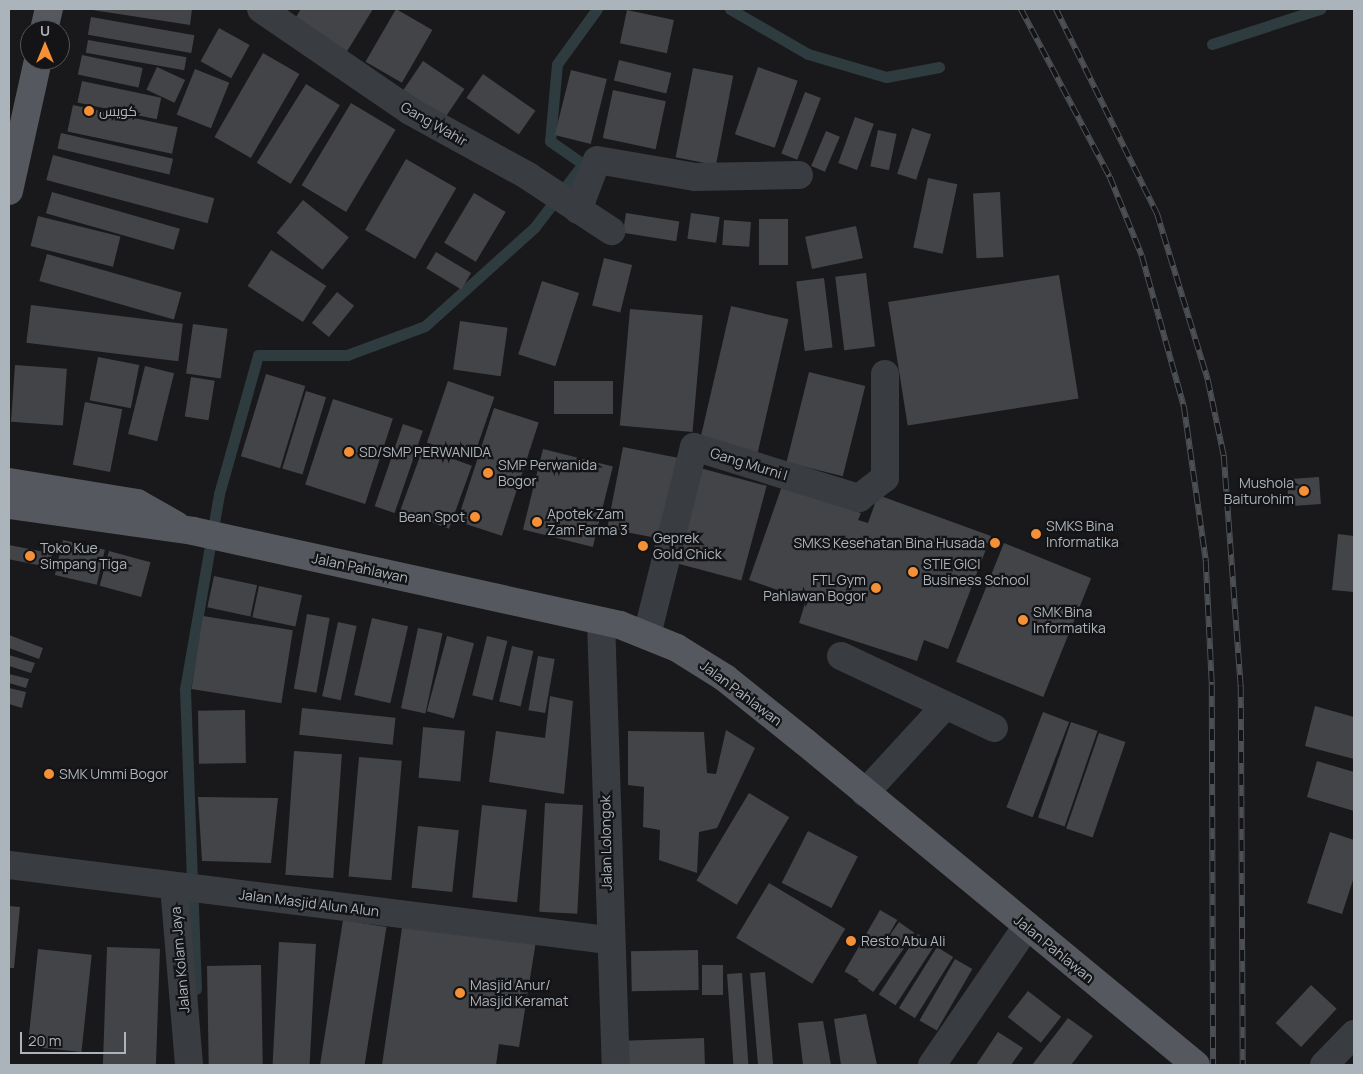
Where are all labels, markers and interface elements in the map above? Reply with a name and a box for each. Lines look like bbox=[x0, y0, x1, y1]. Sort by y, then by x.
north arrow bbox=[20, 20, 70, 70]
text: U bbox=[40, 21, 50, 40]
street label: Gang Wahir bbox=[398, 98, 470, 150]
place label: كويس bbox=[99, 103, 137, 119]
marker: كويس bbox=[83, 105, 95, 117]
place label: SD/SMP PERWANIDA bbox=[359, 444, 491, 460]
street label: Gang Murni I bbox=[708, 444, 790, 484]
marker: SD/SMP PERWANIDA bbox=[343, 446, 355, 458]
place label: SMP Perwanida Bogor bbox=[498, 457, 597, 490]
marker: SMP Perwanida Bogor bbox=[482, 467, 494, 479]
place label: Mushola Baiturohim bbox=[1224, 475, 1294, 508]
marker: Mushola Baiturohim bbox=[1298, 485, 1310, 497]
place label: Apotek Zam Zam Farma 3 bbox=[547, 506, 628, 538]
place label: Bean Spot bbox=[399, 509, 465, 525]
marker: Bean Spot bbox=[469, 511, 481, 523]
marker: Apotek Zam Zam Farma 3 bbox=[531, 516, 543, 528]
place label: SMKS Bina Informatika bbox=[1046, 518, 1119, 550]
marker: SMKS Bina Informatika bbox=[1030, 528, 1042, 540]
place label: Geprek Gold Chick bbox=[653, 530, 722, 562]
place label: SMKS Kesehatan Bina Husada bbox=[793, 535, 985, 551]
marker: SMKS Kesehatan Bina Husada bbox=[989, 537, 1001, 549]
place label: Toko Kue Simpang Tiga bbox=[40, 540, 127, 572]
marker: Geprek Gold Chick bbox=[637, 540, 649, 552]
marker: Toko Kue Simpang Tiga bbox=[24, 550, 36, 562]
street label: Jalan Pahlawan bbox=[310, 550, 410, 586]
place label: STIE GICI Business School bbox=[923, 556, 1029, 588]
marker: STIE GICI Business School bbox=[907, 566, 919, 578]
place label: FTL Gym Pahlawan Bogor bbox=[763, 572, 866, 604]
marker: FTL Gym Pahlawan Bogor bbox=[870, 582, 882, 594]
place label: SMK Bina Informatika bbox=[1033, 604, 1106, 636]
marker: SMK Bina Informatika bbox=[1017, 614, 1029, 626]
street label: Jalan Pahlawan bbox=[697, 657, 785, 729]
place label: SMK Ummi Bogor bbox=[59, 766, 169, 782]
marker: SMK Ummi Bogor bbox=[43, 768, 55, 780]
street label: Jalan Lolongok bbox=[597, 795, 615, 891]
street label: Jalan Masjid Alun Alun bbox=[238, 886, 380, 920]
street label: Jalan Kolam Jaya bbox=[167, 906, 193, 1014]
street label: Jalan Pahlawan bbox=[1011, 912, 1097, 986]
place label: Resto Abu Ali bbox=[861, 933, 945, 949]
marker: Resto Abu Ali bbox=[845, 935, 857, 947]
place label: Masjid Anur/ Masjid Keramat bbox=[470, 977, 568, 1010]
marker: Masjid Anur/ Masjid Keramat bbox=[454, 987, 466, 999]
scale bar bbox=[22, 1022, 129, 1054]
text: 20 m bbox=[28, 1030, 61, 1051]

